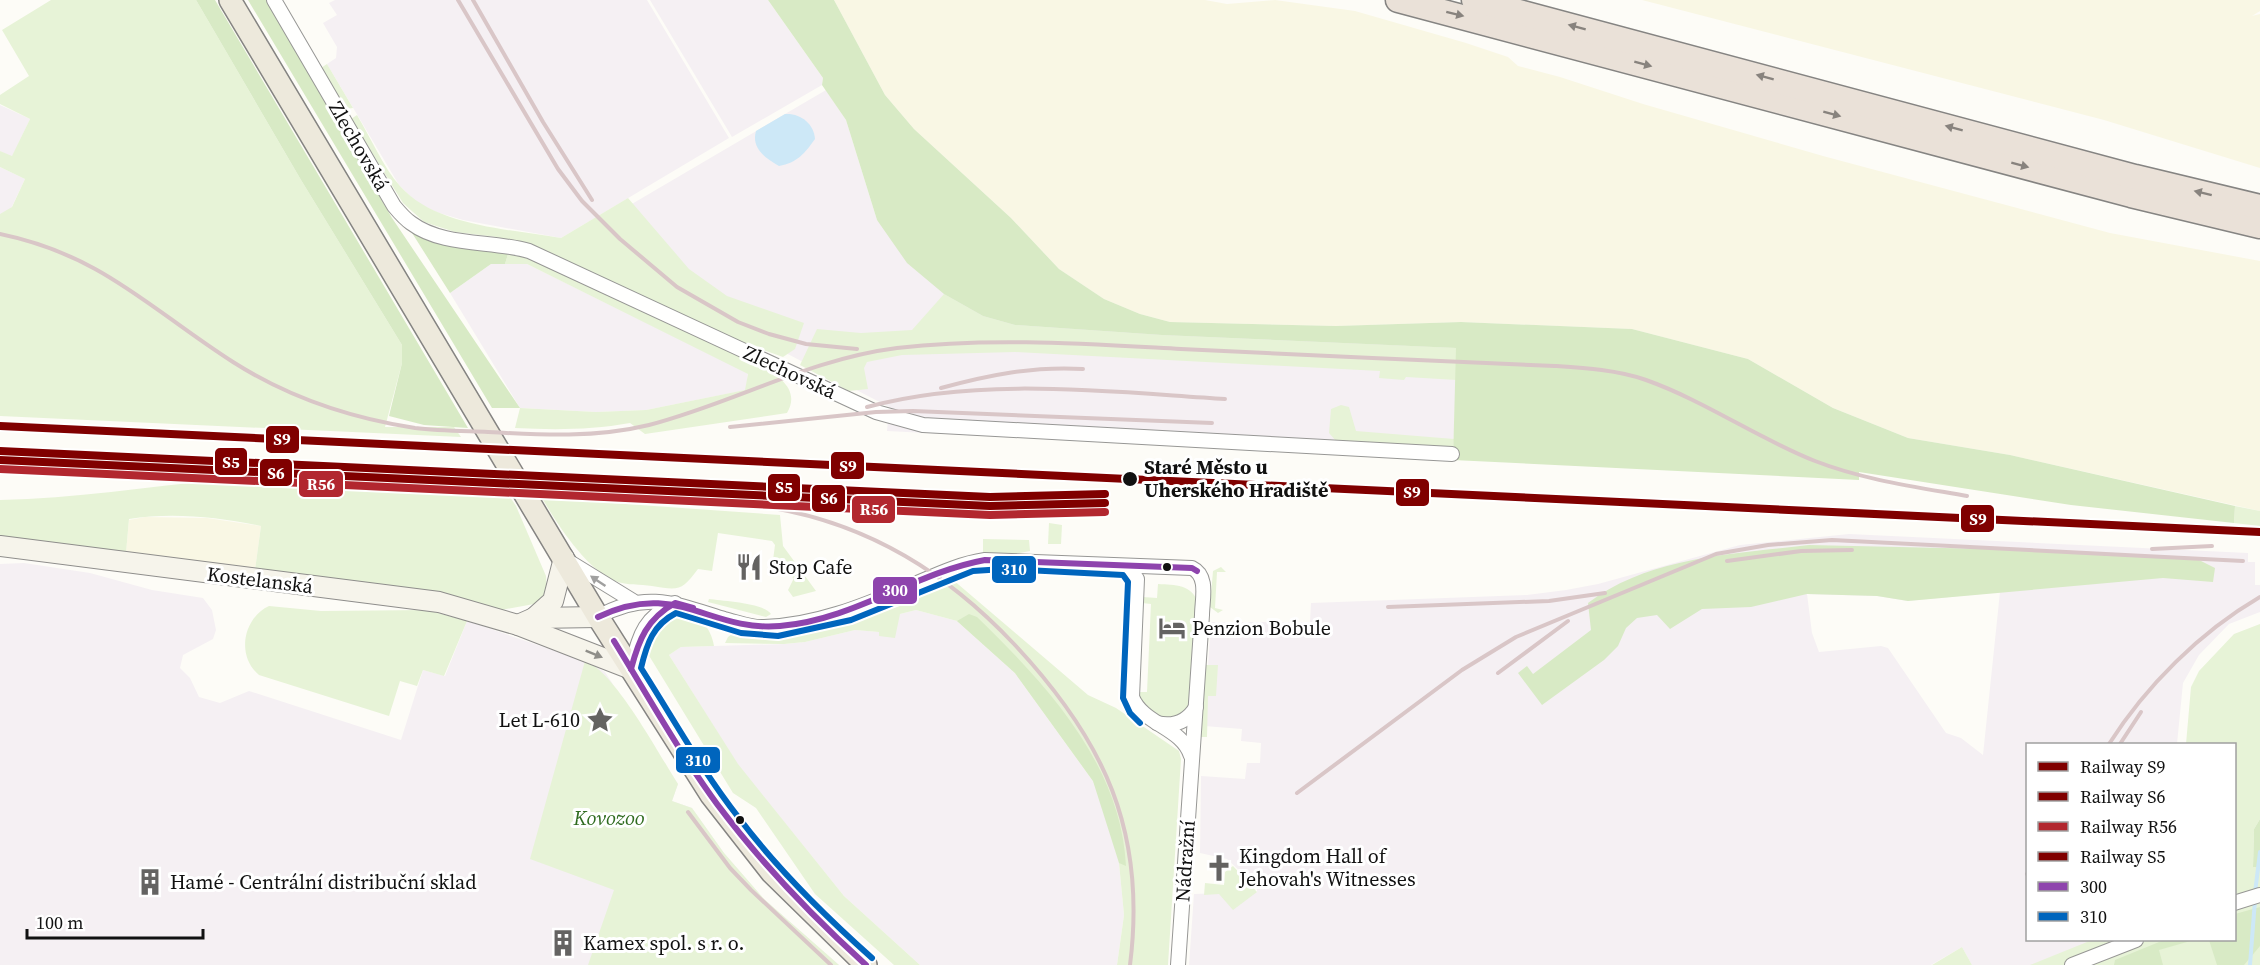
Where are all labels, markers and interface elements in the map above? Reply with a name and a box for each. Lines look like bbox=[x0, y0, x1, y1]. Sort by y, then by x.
one-way arrow bbox=[1445, 9, 1464, 19]
one-way arrow bbox=[1568, 22, 1586, 32]
one-way arrow bbox=[1634, 60, 1652, 69]
one-way arrow bbox=[1756, 72, 1774, 82]
street label: Zlechovská bbox=[322, 96, 396, 197]
one-way arrow bbox=[1823, 110, 1841, 119]
one-way arrow bbox=[1944, 123, 1962, 132]
one-way arrow bbox=[2011, 161, 2029, 170]
one-way arrow bbox=[2194, 188, 2212, 198]
street label: Zlechovská bbox=[739, 338, 842, 406]
line badge: S9 bbox=[265, 425, 300, 454]
text: S9 bbox=[273, 428, 291, 450]
line badge: S5 bbox=[214, 447, 248, 476]
text: S5 bbox=[222, 451, 240, 473]
line badge: S9 bbox=[830, 451, 865, 480]
place label: Staré Město u Uherského Hradiště bbox=[1144, 453, 1328, 504]
text: S9 bbox=[839, 455, 857, 477]
line badge: S6 bbox=[259, 458, 293, 487]
text: S6 bbox=[267, 462, 285, 484]
line badge: R56 bbox=[298, 470, 344, 498]
marker: Staré Město u Uherského Hradiště bbox=[1121, 470, 1139, 488]
text: R56 bbox=[307, 473, 335, 495]
line badge: S5 bbox=[767, 473, 801, 502]
text: S5 bbox=[775, 476, 793, 498]
line badge: S9 bbox=[1395, 478, 1430, 507]
text: S9 bbox=[1403, 481, 1421, 503]
line badge: S6 bbox=[811, 484, 846, 513]
text: S6 bbox=[820, 487, 838, 509]
line badge: R56 bbox=[851, 495, 896, 524]
text: R56 bbox=[860, 498, 888, 520]
line badge: S9 bbox=[1960, 504, 1995, 533]
text: S9 bbox=[1969, 508, 1987, 530]
restaurant icon: Stop Cafe bbox=[734, 552, 764, 582]
place label: Stop Cafe bbox=[769, 553, 852, 581]
line badge: 310 bbox=[991, 555, 1037, 584]
text: 310 bbox=[1001, 558, 1027, 580]
street label: Kostelanská bbox=[205, 560, 315, 600]
unlabelled marker bbox=[1161, 561, 1173, 573]
one-way arrow bbox=[590, 575, 606, 587]
line badge: 300 bbox=[872, 576, 918, 605]
text: 300 bbox=[882, 579, 908, 601]
hotel icon: Penzion Bobule bbox=[1157, 613, 1187, 643]
place label: Penzion Bobule bbox=[1192, 614, 1331, 642]
one-way arrow bbox=[585, 650, 603, 659]
place icon: Let L-610 bbox=[585, 705, 615, 735]
place label: Let L-610 bbox=[499, 706, 580, 734]
legend bbox=[2026, 743, 2236, 941]
line badge: 310 bbox=[675, 746, 721, 774]
text: 310 bbox=[685, 749, 711, 771]
text: Railway S9 bbox=[2080, 754, 2166, 779]
text: Railway S6 bbox=[2080, 784, 2166, 809]
park label: Kovozoo bbox=[573, 804, 645, 832]
unlabelled marker bbox=[734, 814, 746, 826]
text: Railway R56 bbox=[2080, 814, 2177, 839]
street label: Nádražní bbox=[1168, 819, 1202, 903]
place label: Kingdom Hall of Jehovah's Witnesses bbox=[1238, 842, 1416, 893]
text: Railway S5 bbox=[2080, 844, 2166, 869]
church icon: Kingdom Hall of Jehovah's Witnesses bbox=[1204, 853, 1234, 883]
building icon: Hamé - Centrální distribuční sklad bbox=[135, 867, 165, 897]
place label: Hamé - Centrální distribuční sklad bbox=[170, 868, 477, 896]
text: 300 bbox=[2080, 874, 2107, 899]
scale bar bbox=[27, 902, 202, 940]
text: 310 bbox=[2080, 904, 2107, 929]
text: 100 m bbox=[36, 910, 83, 935]
building icon: Kamex spol. s r. o. bbox=[548, 928, 578, 958]
place label: Kamex spol. s r. o. bbox=[583, 929, 744, 957]

